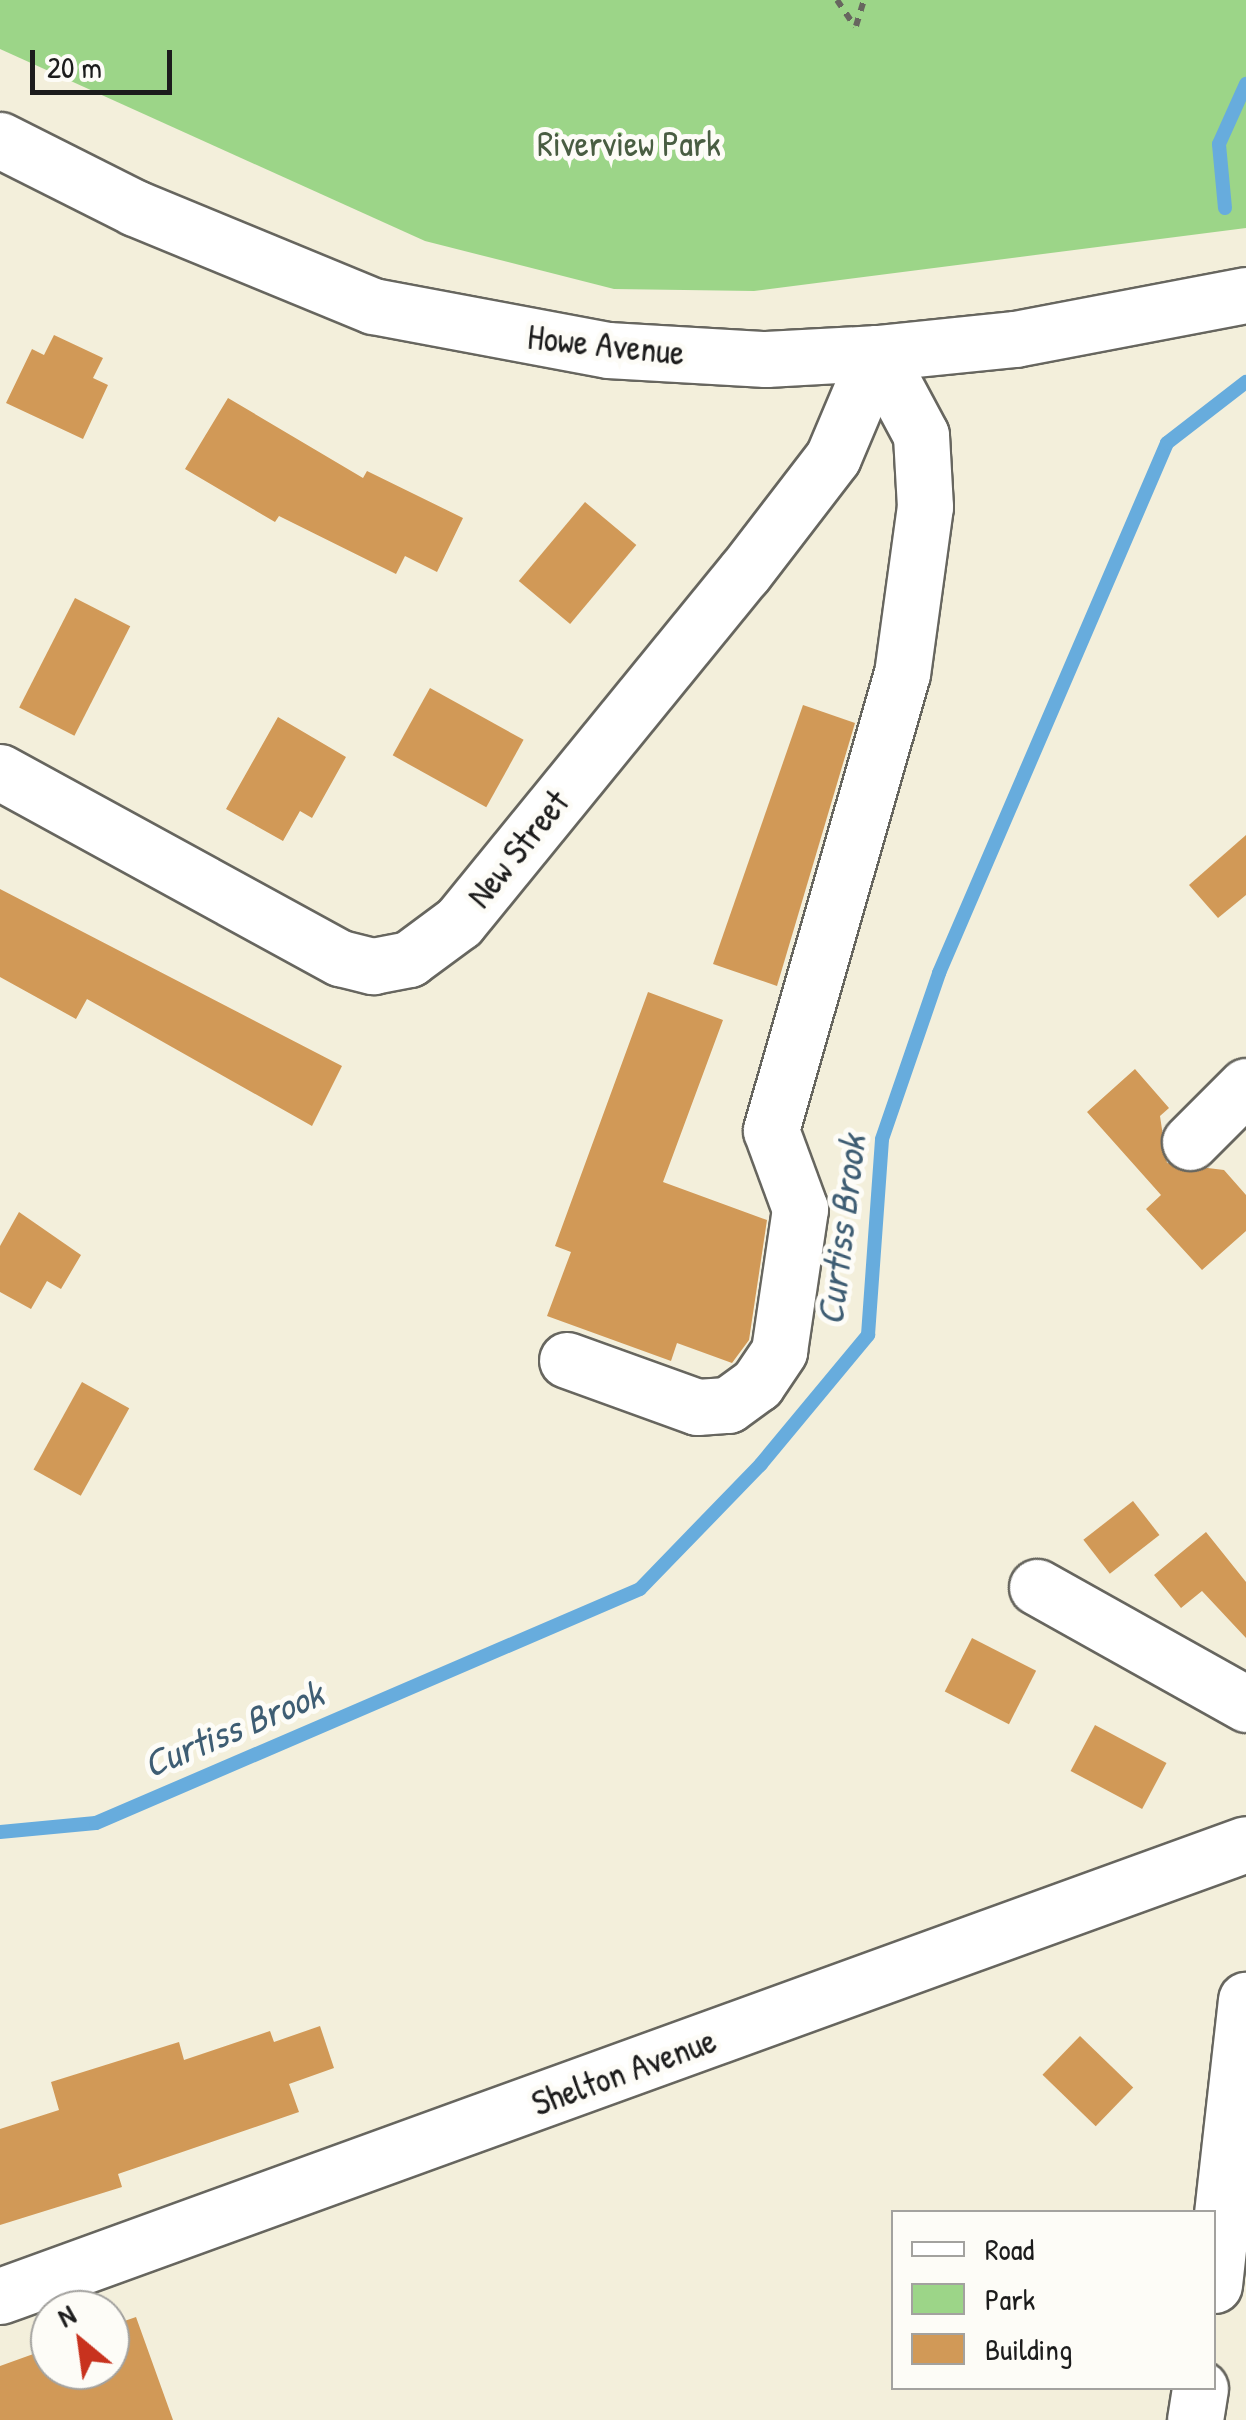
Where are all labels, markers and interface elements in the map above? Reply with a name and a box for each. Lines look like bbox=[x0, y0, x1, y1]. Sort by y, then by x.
scale bar bbox=[35, 30, 178, 92]
text: 20 m bbox=[47, 47, 102, 87]
park label: Riverview Park bbox=[537, 123, 721, 165]
street label: Howe Avenue bbox=[526, 316, 686, 374]
street label: New Street bbox=[458, 782, 578, 916]
water label: Curtiss Brook bbox=[807, 1133, 875, 1327]
water label: Curtiss Brook bbox=[136, 1671, 330, 1787]
street label: Shelton Avenue bbox=[526, 2019, 722, 2125]
legend bbox=[891, 2210, 1216, 2390]
text: Road bbox=[985, 2229, 1034, 2269]
text: Park bbox=[985, 2279, 1035, 2319]
north arrow bbox=[30, 2290, 130, 2390]
text: N bbox=[51, 2295, 82, 2336]
text: Building bbox=[985, 2329, 1072, 2369]

